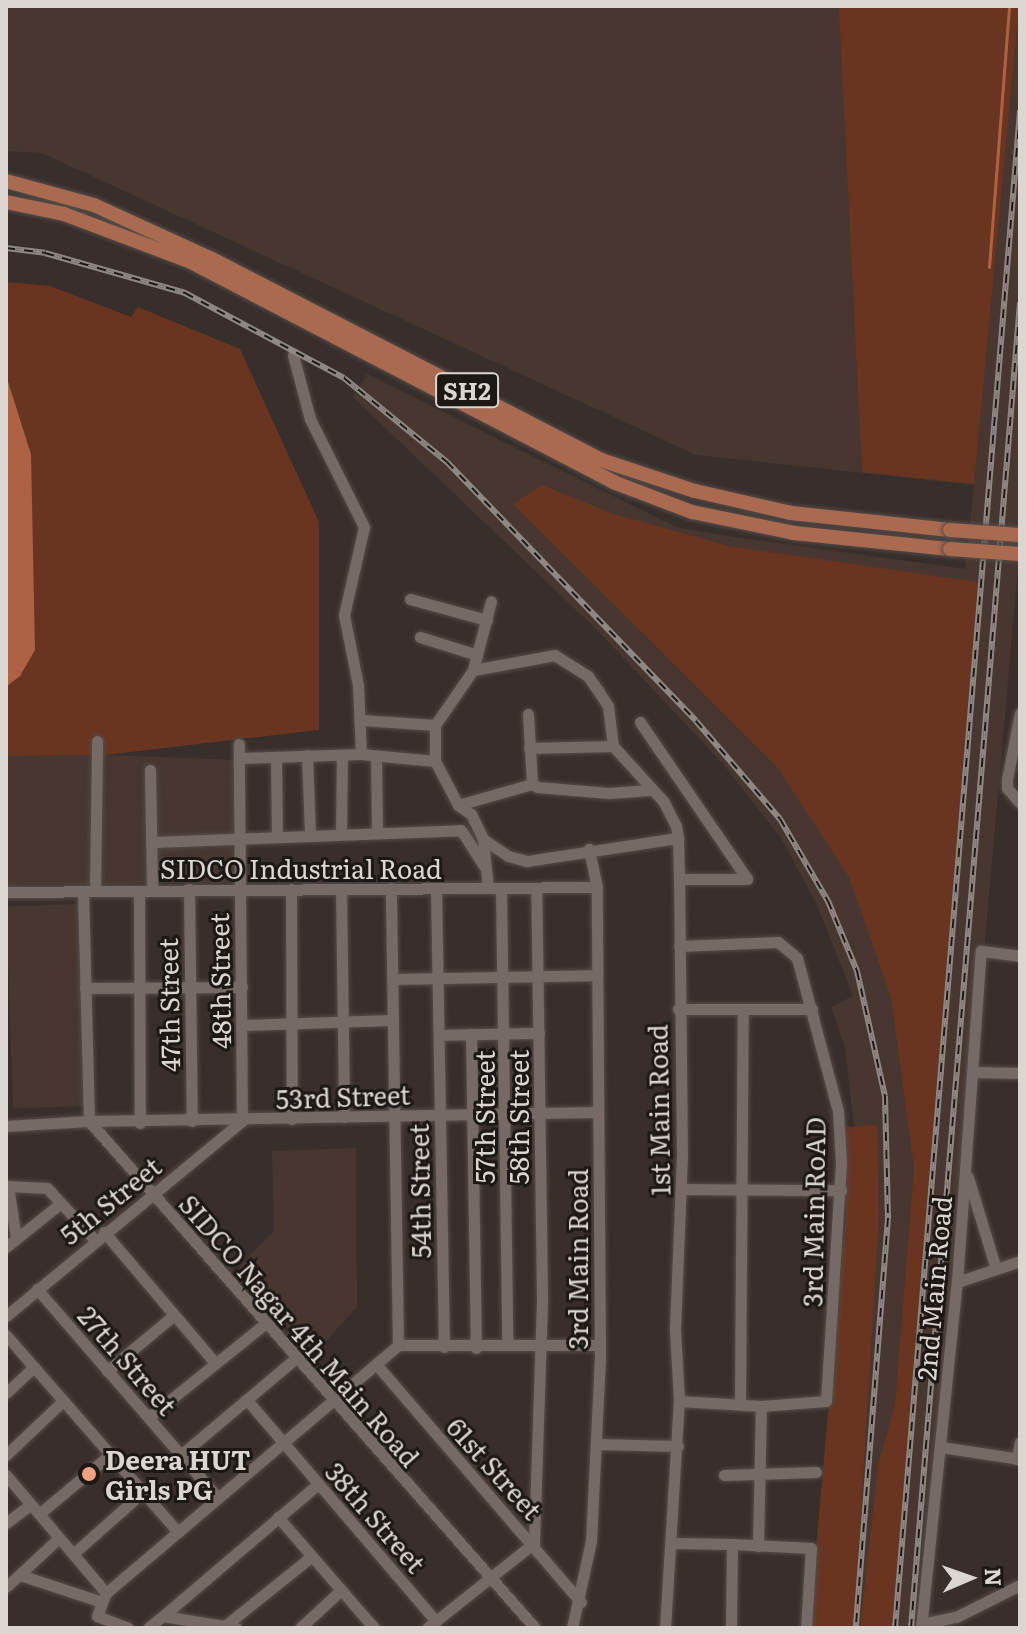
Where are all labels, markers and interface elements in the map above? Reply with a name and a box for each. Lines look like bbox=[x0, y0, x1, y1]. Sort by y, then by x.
road number: SH2 bbox=[435, 370, 499, 410]
street label: SIDCO Industrial Road bbox=[160, 852, 442, 884]
street label: 48th Street bbox=[202, 913, 236, 1049]
street label: 47th Street bbox=[151, 938, 185, 1072]
street label: 1st Main Road bbox=[641, 1024, 675, 1196]
street label: 57th Street bbox=[468, 1050, 500, 1184]
street label: 58th Street bbox=[502, 1050, 534, 1184]
street label: 53rd Street bbox=[275, 1078, 411, 1114]
street label: 3rd Main RoAD bbox=[796, 1117, 830, 1307]
street label: 54th Street bbox=[402, 1123, 436, 1259]
street label: 5th Street bbox=[53, 1150, 167, 1250]
street label: 3rd Main Road bbox=[561, 1169, 593, 1349]
street label: SIDCO Nagar 4th Main Road bbox=[173, 1188, 427, 1472]
street label: 2nd Main Road bbox=[909, 1194, 957, 1382]
street label: 27th Street bbox=[72, 1299, 184, 1421]
street label: 61st Street bbox=[441, 1411, 549, 1525]
place label: Deera HUT Girls PG bbox=[105, 1443, 250, 1504]
street label: 38th Street bbox=[320, 1456, 432, 1578]
marker: Deera HUT Girls PG bbox=[80, 1465, 98, 1483]
north arrow bbox=[930, 1538, 1010, 1618]
text: N bbox=[978, 1567, 1011, 1587]

